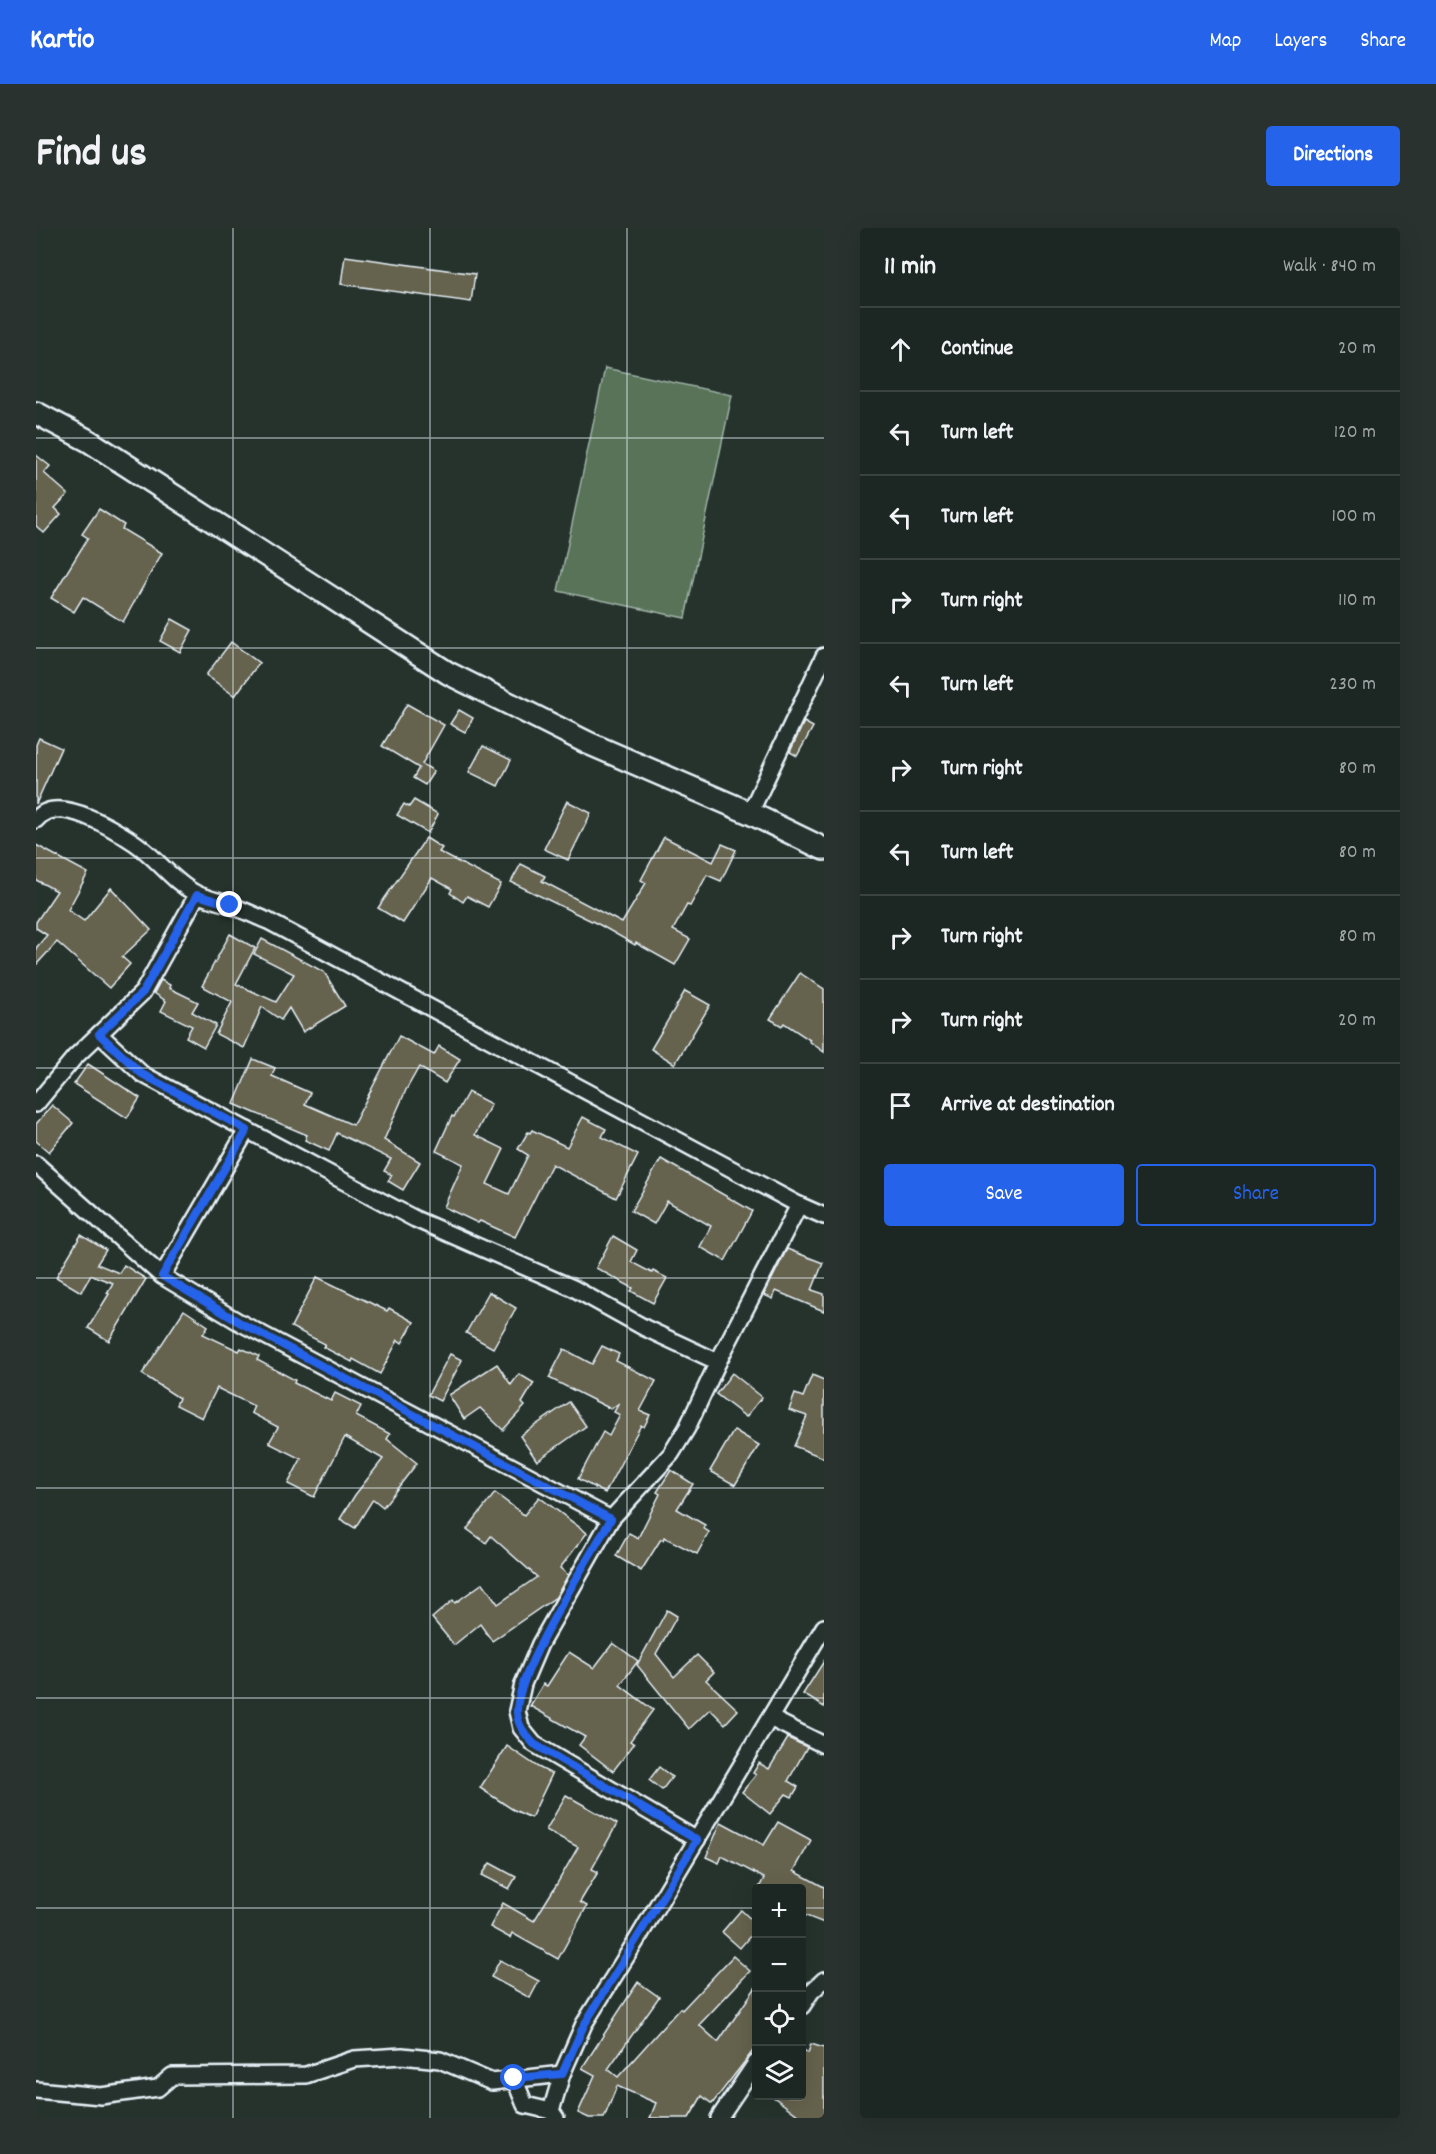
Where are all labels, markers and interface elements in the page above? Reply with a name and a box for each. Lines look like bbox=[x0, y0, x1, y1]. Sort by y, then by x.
text: Kartio bbox=[30, 22, 94, 62]
text: Map bbox=[1210, 27, 1241, 57]
text: Layers bbox=[1274, 27, 1327, 57]
text: Share bbox=[1360, 27, 1406, 57]
text: Find us bbox=[36, 126, 147, 186]
button: Directions bbox=[1266, 126, 1400, 186]
text: 11 min bbox=[884, 249, 936, 286]
text: Walk · 840 m bbox=[1283, 253, 1376, 281]
icon: ahead bbox=[884, 333, 917, 366]
text: Continue bbox=[941, 334, 1013, 365]
text: 20 m bbox=[1338, 335, 1376, 363]
icon: left bbox=[884, 417, 917, 450]
text: Turn left bbox=[941, 418, 1013, 449]
text: 120 m bbox=[1334, 419, 1376, 447]
icon: left bbox=[884, 501, 917, 534]
text: Turn left bbox=[941, 502, 1013, 533]
text: 100 m bbox=[1332, 503, 1376, 531]
icon: right bbox=[884, 585, 917, 618]
text: Turn right bbox=[941, 586, 1023, 617]
text: 110 m bbox=[1338, 587, 1376, 615]
icon: left bbox=[884, 669, 917, 702]
text: Turn left bbox=[941, 670, 1013, 701]
text: 230 m bbox=[1329, 671, 1376, 699]
icon: right bbox=[884, 753, 917, 786]
text: Turn right bbox=[941, 754, 1023, 785]
text: 80 m bbox=[1339, 755, 1376, 783]
icon: left bbox=[884, 837, 917, 870]
text: Turn left bbox=[941, 838, 1013, 869]
text: 80 m bbox=[1339, 839, 1376, 867]
route end bbox=[216, 891, 242, 917]
icon: right bbox=[884, 921, 917, 954]
text: Turn right bbox=[941, 922, 1023, 953]
text: 80 m bbox=[1339, 923, 1376, 951]
icon: right bbox=[884, 1005, 917, 1038]
text: Turn right bbox=[941, 1006, 1023, 1037]
text: 20 m bbox=[1338, 1007, 1376, 1035]
icon: arrive bbox=[884, 1089, 917, 1122]
text: Arrive at destination bbox=[941, 1090, 1115, 1121]
button: Save bbox=[884, 1164, 1124, 1226]
button: Share bbox=[1136, 1164, 1376, 1226]
map controls bbox=[752, 1884, 806, 2100]
button: + bbox=[752, 1884, 806, 1938]
button: − bbox=[752, 1938, 806, 1992]
button: locate bbox=[752, 1992, 806, 2046]
button: layers bbox=[752, 2046, 806, 2100]
route start bbox=[500, 2064, 526, 2090]

